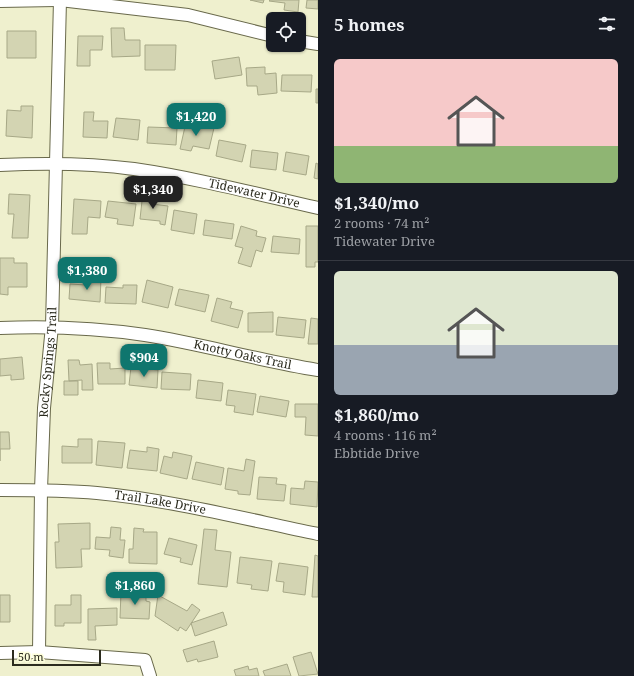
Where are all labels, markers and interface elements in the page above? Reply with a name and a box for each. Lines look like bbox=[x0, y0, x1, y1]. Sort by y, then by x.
map controls bbox=[266, 12, 306, 52]
button: locate bbox=[266, 12, 306, 52]
text: 5 homes bbox=[334, 13, 404, 36]
icon: filters bbox=[596, 13, 618, 35]
icon: home bbox=[440, 85, 512, 157]
pin: $1,420 bbox=[163, 103, 229, 137]
text: $1,420 bbox=[176, 107, 216, 125]
street label: Tidewater Drive bbox=[207, 174, 302, 212]
pin: $1,340 bbox=[120, 176, 186, 210]
text: $1,340 bbox=[133, 180, 173, 198]
text: $1,340/mo bbox=[334, 191, 419, 214]
text: 2 rooms · 74 m² bbox=[334, 214, 429, 232]
text: Tidewater Drive bbox=[334, 232, 435, 250]
pin: $1,380 bbox=[54, 257, 120, 291]
text: $1,380 bbox=[67, 261, 107, 279]
icon: home bbox=[440, 297, 512, 369]
street label: Rocky Springs Trail bbox=[35, 306, 60, 418]
street label: Knotty Oaks Trail bbox=[192, 335, 293, 373]
pin: $904 bbox=[120, 344, 168, 378]
text: $904 bbox=[129, 348, 159, 366]
text: $1,860/mo bbox=[334, 403, 419, 426]
text: 4 rooms · 116 m² bbox=[334, 426, 437, 444]
text: Ebbtide Drive bbox=[334, 444, 419, 462]
street label: Trail Lake Drive bbox=[114, 486, 208, 518]
pin: $1,860 bbox=[102, 572, 168, 606]
text: $1,860 bbox=[115, 576, 155, 594]
scale bar bbox=[12, 648, 101, 667]
text: 50 m bbox=[18, 649, 44, 664]

